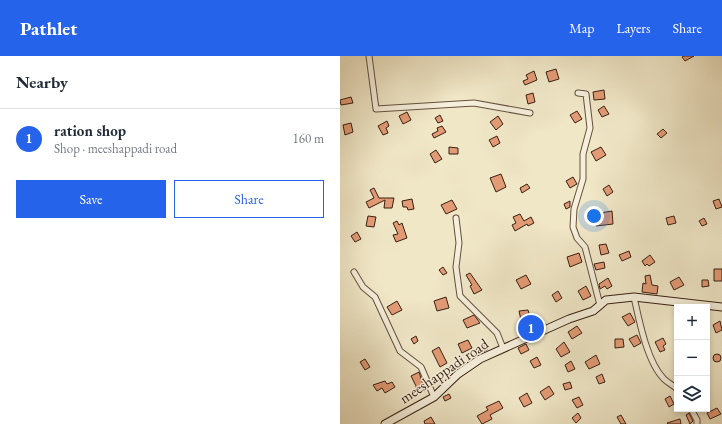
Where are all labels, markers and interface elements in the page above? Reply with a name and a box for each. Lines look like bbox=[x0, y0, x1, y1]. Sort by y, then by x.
text: Pathlet bbox=[20, 16, 77, 41]
text: Map bbox=[569, 19, 594, 37]
text: Layers bbox=[616, 19, 651, 37]
text: Share bbox=[673, 19, 702, 37]
text: Nearby bbox=[16, 71, 68, 93]
text: ration shop bbox=[54, 121, 126, 140]
text: 1 bbox=[26, 130, 32, 147]
text: 160 m bbox=[293, 130, 324, 147]
text: Shop · meeshappadi road bbox=[54, 140, 177, 157]
button: Save bbox=[16, 180, 166, 218]
button: Share bbox=[174, 180, 324, 218]
your location bbox=[584, 206, 604, 226]
map controls bbox=[674, 304, 710, 412]
button: + bbox=[674, 304, 710, 340]
pin: 1 bbox=[518, 313, 544, 343]
street label: meeshappadi road bbox=[396, 334, 492, 407]
button: − bbox=[674, 340, 710, 376]
button: layers bbox=[674, 376, 710, 412]

